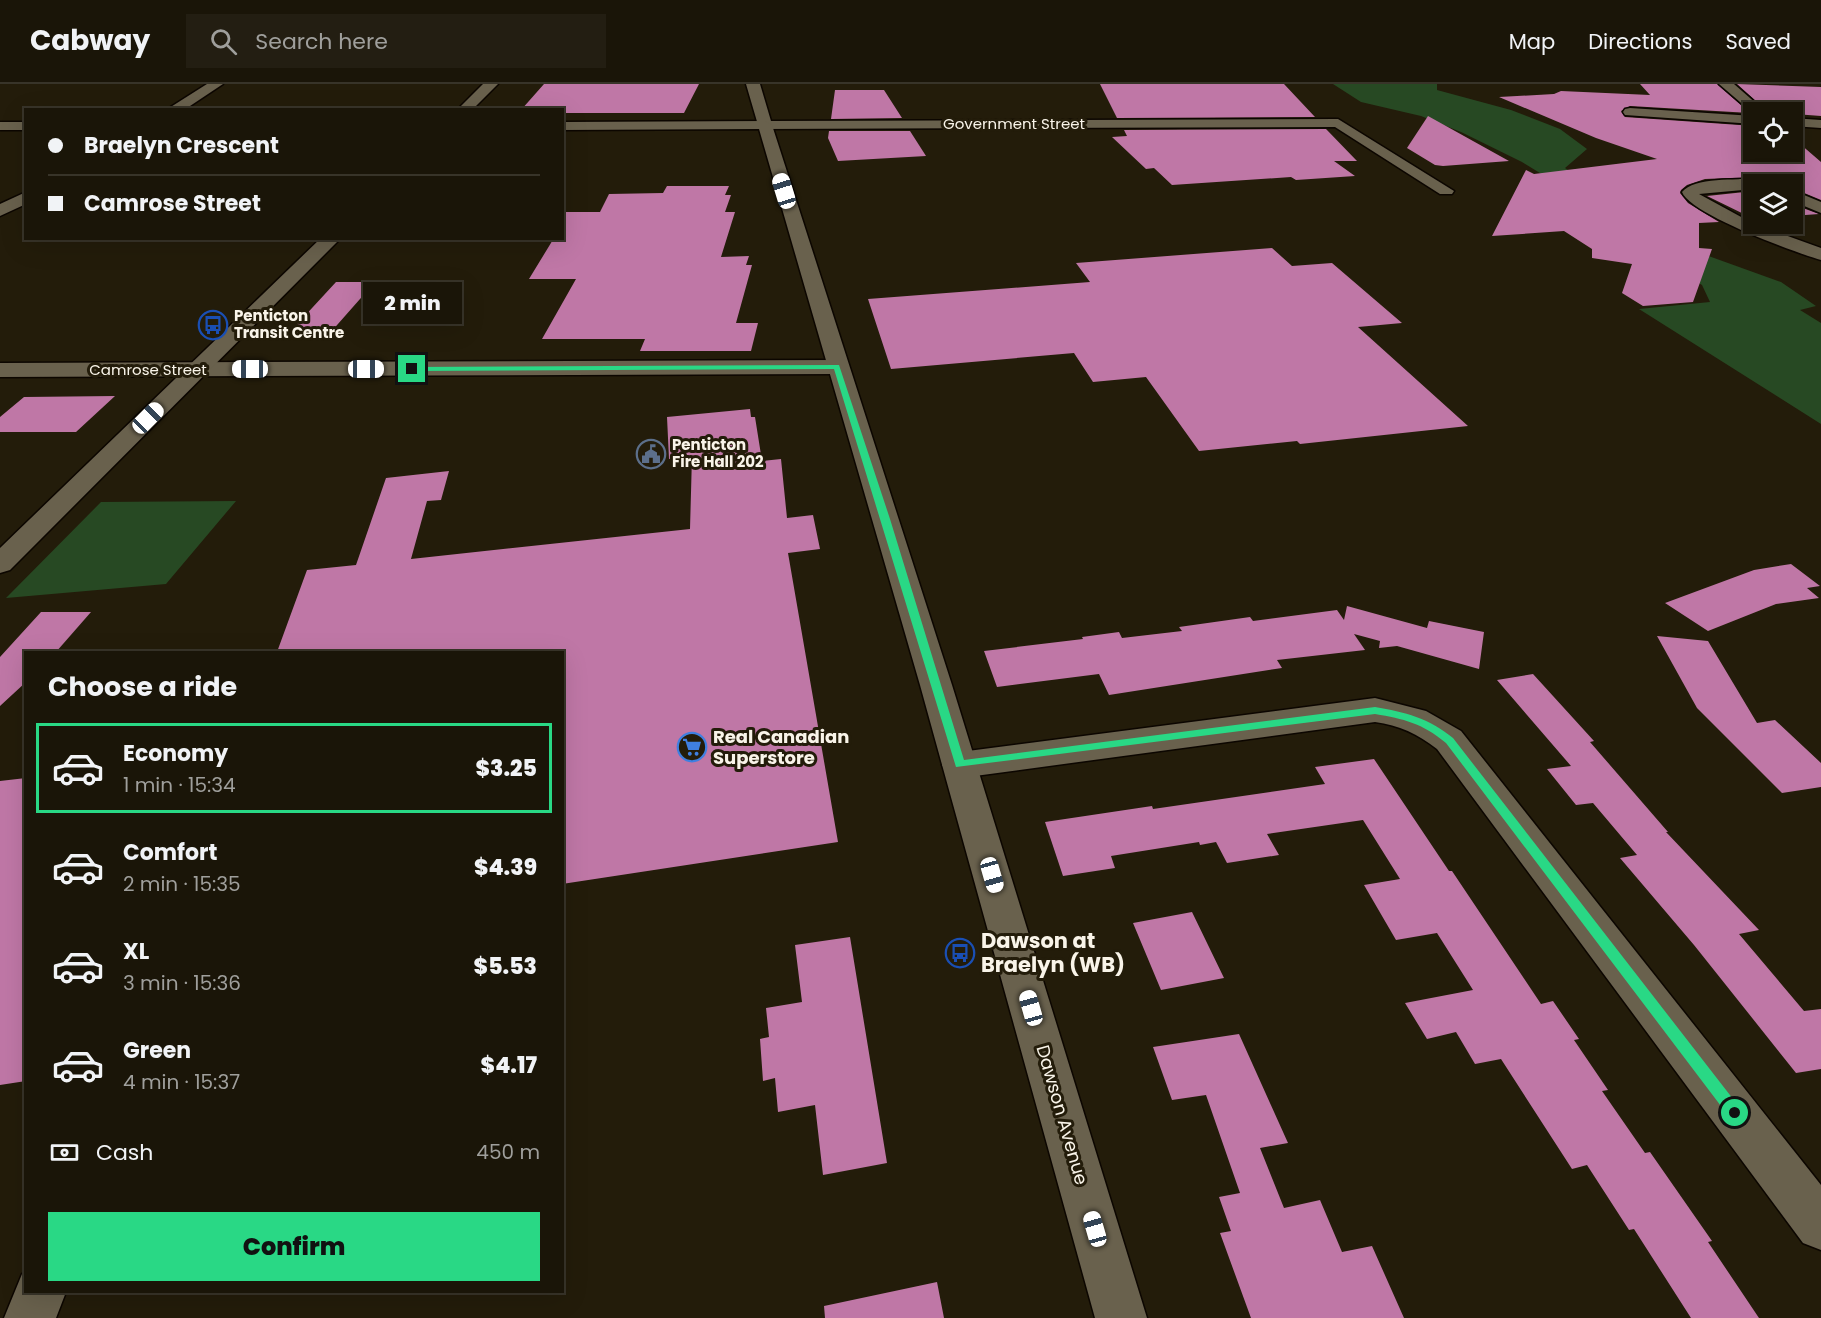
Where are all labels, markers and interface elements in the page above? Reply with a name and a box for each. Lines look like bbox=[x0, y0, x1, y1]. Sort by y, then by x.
search box bbox=[186, 14, 606, 68]
text: Cabway bbox=[30, 21, 150, 60]
icon: search bbox=[207, 25, 240, 58]
text: Search here bbox=[255, 26, 388, 57]
text: Map bbox=[1509, 27, 1555, 56]
text: Directions bbox=[1588, 27, 1692, 56]
text: Saved bbox=[1725, 27, 1791, 56]
map controls bbox=[1743, 102, 1803, 234]
button: locate bbox=[1743, 102, 1803, 162]
street label: Government Street bbox=[943, 113, 1085, 134]
text: Braelyn Crescent bbox=[84, 130, 279, 161]
car bbox=[770, 171, 798, 211]
button: layers bbox=[1743, 174, 1803, 234]
text: Camrose Street bbox=[84, 188, 261, 219]
callout: 2 min bbox=[362, 282, 462, 324]
text: 2 min bbox=[384, 289, 441, 317]
place label: Penticton Transit Centre bbox=[234, 305, 344, 343]
bus stop icon: Penticton Transit Centre bbox=[197, 309, 229, 341]
route end bbox=[398, 355, 425, 382]
street label: Camrose Street bbox=[89, 359, 207, 380]
car bbox=[232, 360, 268, 378]
car bbox=[348, 360, 384, 378]
car bbox=[129, 399, 167, 437]
place label: Penticton Fire Hall 202 bbox=[672, 434, 764, 472]
public building icon: Penticton Fire Hall 202 bbox=[635, 438, 667, 470]
text: Choose a ride bbox=[48, 668, 237, 705]
place label: Real Canadian Superstore bbox=[713, 724, 849, 770]
supermarket icon: Real Canadian Superstore bbox=[676, 731, 708, 763]
text: Economy bbox=[123, 738, 228, 769]
icon: car bbox=[51, 741, 105, 795]
text: $3.25 bbox=[475, 753, 537, 784]
text: 1 min · 15:34 bbox=[123, 771, 236, 799]
text: Comfort bbox=[123, 837, 217, 868]
icon: car bbox=[51, 840, 105, 894]
text: $4.39 bbox=[474, 852, 537, 883]
car bbox=[978, 855, 1006, 895]
text: 2 min · 15:35 bbox=[123, 870, 241, 898]
place label: Dawson at Braelyn (WB) bbox=[981, 926, 1125, 979]
text: XL bbox=[123, 936, 149, 967]
bus stop icon: Dawson at Braelyn (WB) bbox=[944, 937, 976, 969]
icon: car bbox=[51, 939, 105, 993]
text: $5.53 bbox=[474, 951, 537, 982]
text: 3 min · 15:36 bbox=[123, 969, 241, 997]
car bbox=[1017, 988, 1045, 1028]
text: Green bbox=[123, 1035, 191, 1066]
icon: car bbox=[51, 1038, 105, 1092]
street label: Dawson Avenue bbox=[1031, 1042, 1094, 1188]
text: $4.17 bbox=[481, 1050, 537, 1081]
text: 4 min · 15:37 bbox=[123, 1068, 240, 1096]
route start bbox=[1721, 1099, 1748, 1126]
icon: cash bbox=[48, 1136, 81, 1169]
text: Cash bbox=[96, 1137, 153, 1168]
text: 450 m bbox=[476, 1138, 540, 1166]
car bbox=[1081, 1209, 1109, 1249]
button: Confirm bbox=[48, 1212, 540, 1281]

